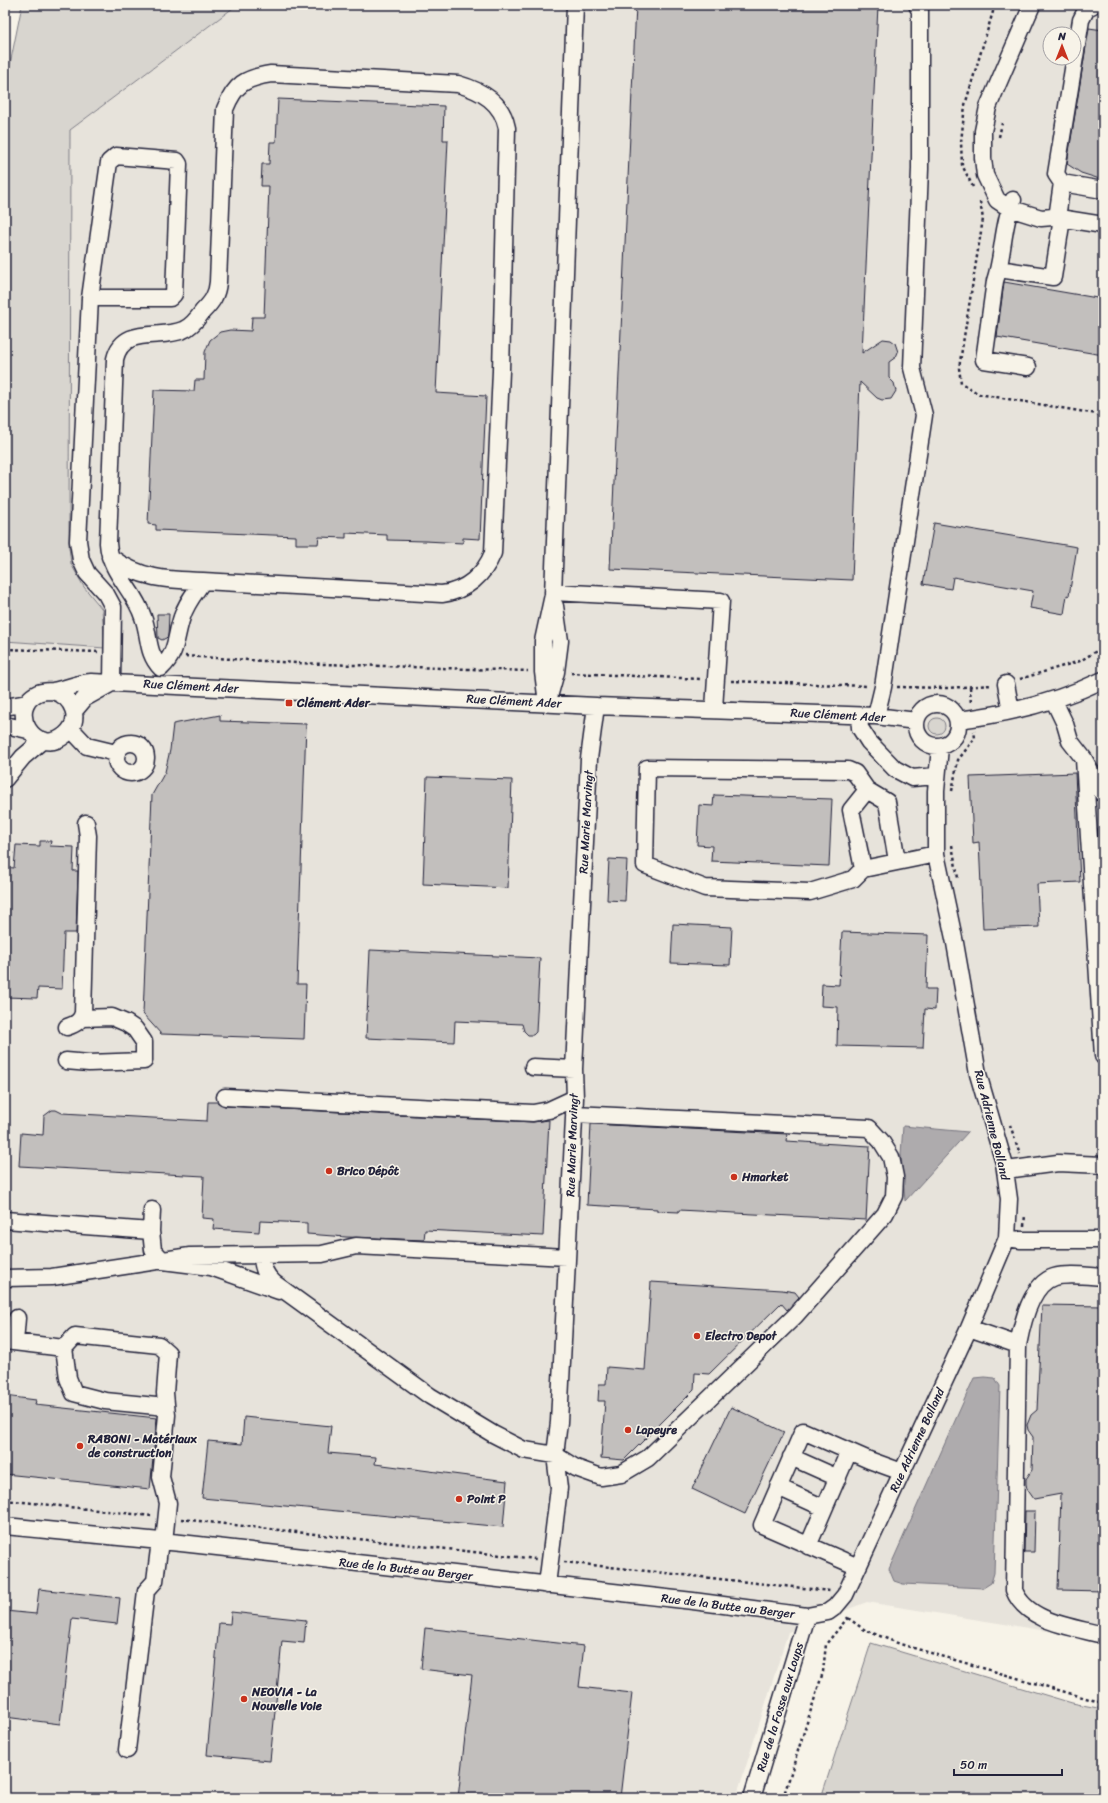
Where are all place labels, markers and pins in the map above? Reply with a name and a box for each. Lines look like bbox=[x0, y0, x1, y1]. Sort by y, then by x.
place label: Clément Ader bbox=[296, 692, 371, 714]
marker: Clément Ader bbox=[284, 698, 294, 708]
place label: Brico Dépôt bbox=[337, 1160, 400, 1182]
marker: Brico Dépôt bbox=[324, 1166, 334, 1176]
place label: Hmarket bbox=[741, 1166, 789, 1188]
marker: Hmarket bbox=[729, 1172, 739, 1182]
place label: Electro Depot bbox=[705, 1325, 778, 1347]
marker: Electro Depot bbox=[692, 1331, 702, 1341]
place label: Lapeyre bbox=[636, 1419, 677, 1441]
marker: Lapeyre bbox=[623, 1425, 633, 1435]
place label: RABONI - Matériaux de construction bbox=[87, 1428, 197, 1464]
marker: RABONI - Matériaux de construction bbox=[75, 1441, 85, 1451]
place label: Point P bbox=[467, 1488, 507, 1510]
marker: Point P bbox=[454, 1494, 464, 1504]
place label: NEOVIA - La Nouvelle Voie bbox=[251, 1681, 323, 1717]
marker: NEOVIA - La Nouvelle Voie bbox=[239, 1694, 249, 1704]

